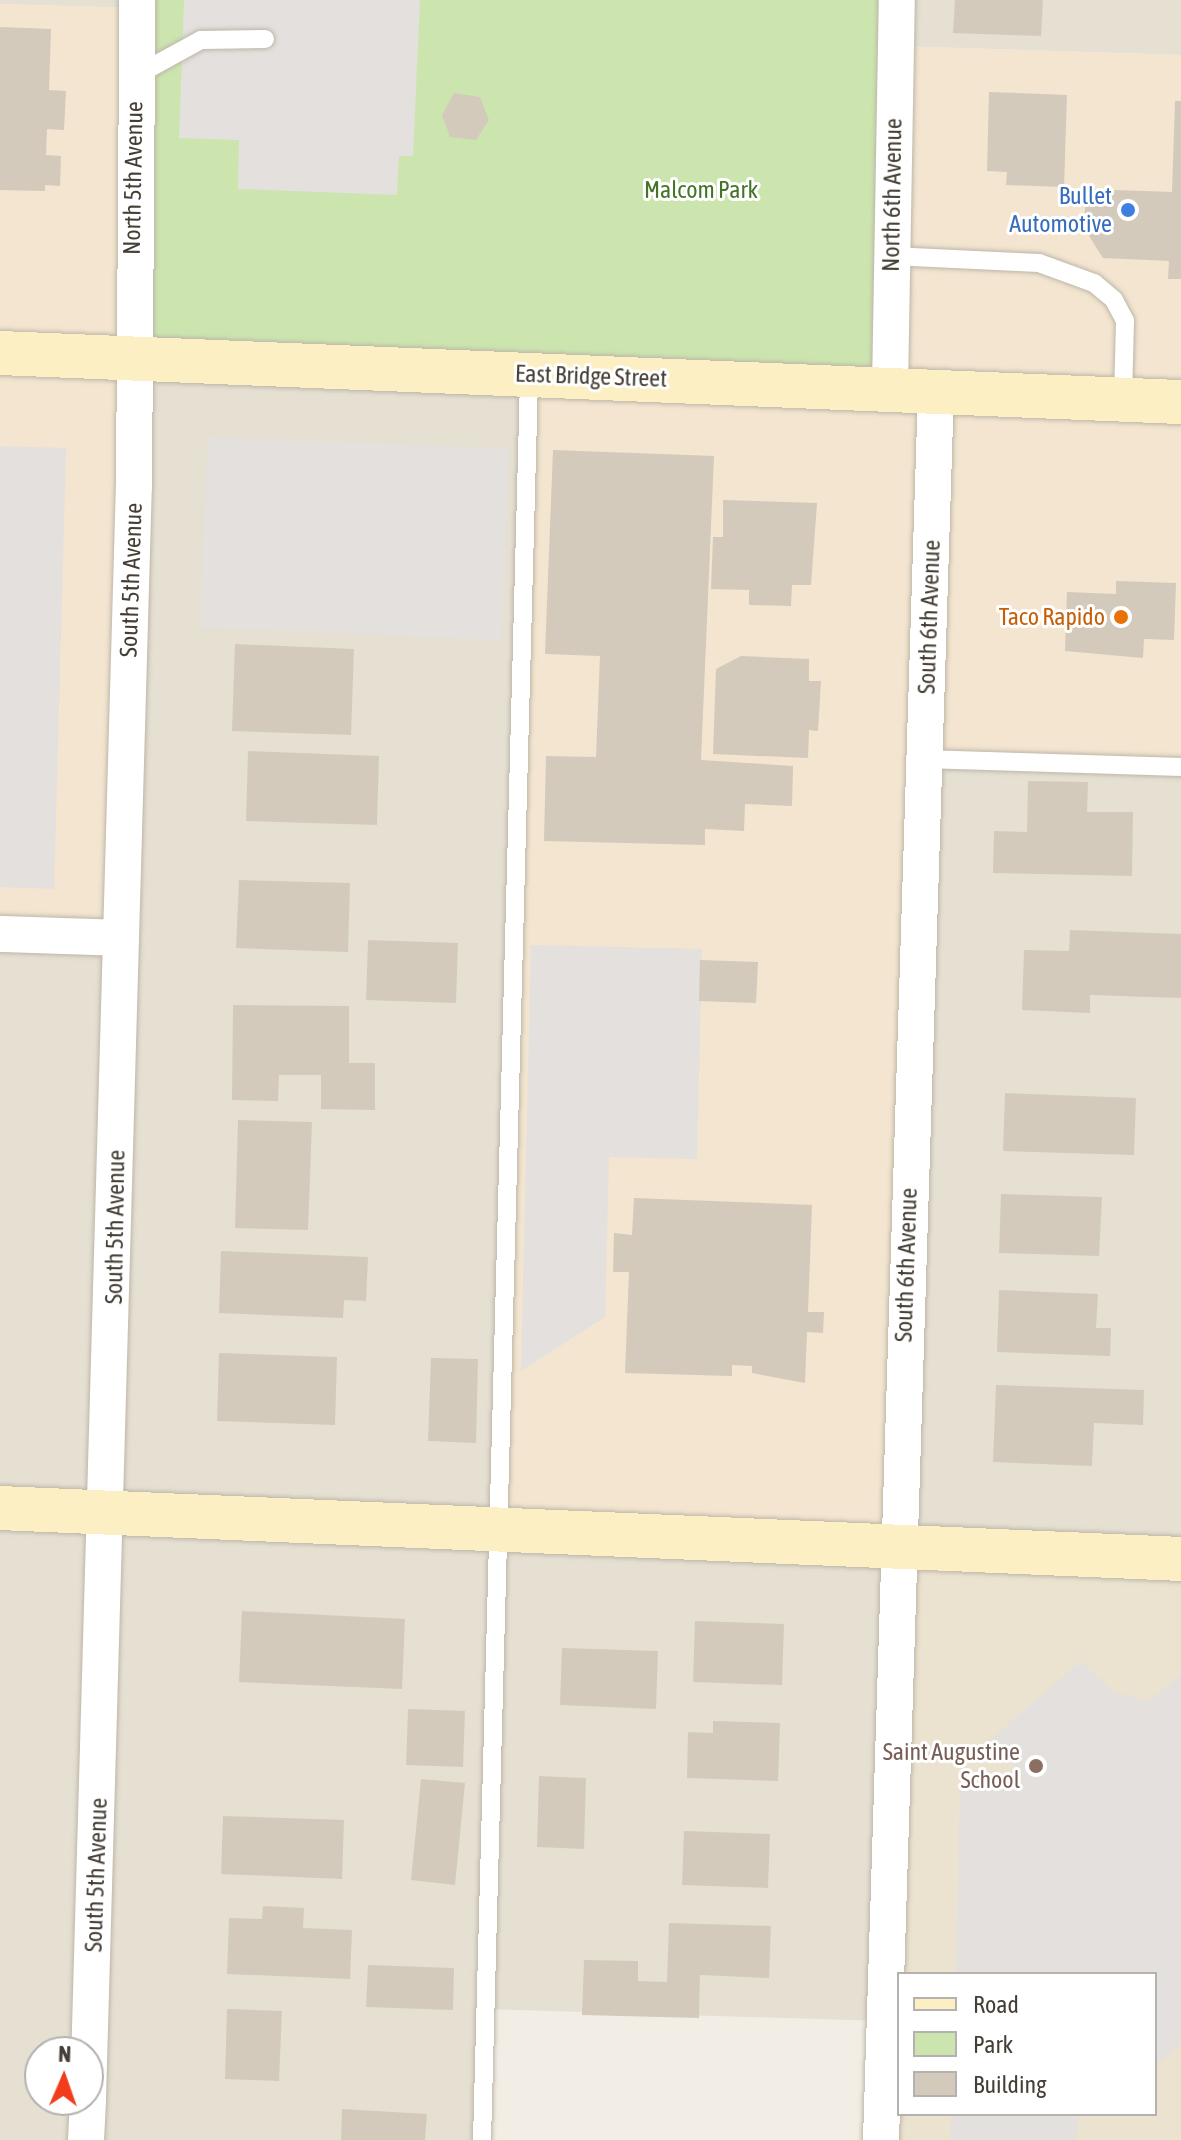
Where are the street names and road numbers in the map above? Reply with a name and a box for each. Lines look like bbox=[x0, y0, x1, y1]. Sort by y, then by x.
street label: North 5th Avenue bbox=[117, 101, 149, 255]
street label: North 6th Avenue bbox=[876, 118, 908, 272]
street label: East Bridge Street bbox=[514, 359, 668, 393]
street label: South 5th Avenue bbox=[114, 502, 148, 658]
street label: South 6th Avenue bbox=[912, 539, 946, 695]
street label: South 5th Avenue bbox=[99, 1150, 131, 1304]
street label: South 6th Avenue bbox=[889, 1187, 923, 1343]
street label: South 5th Avenue bbox=[79, 1797, 113, 1953]

